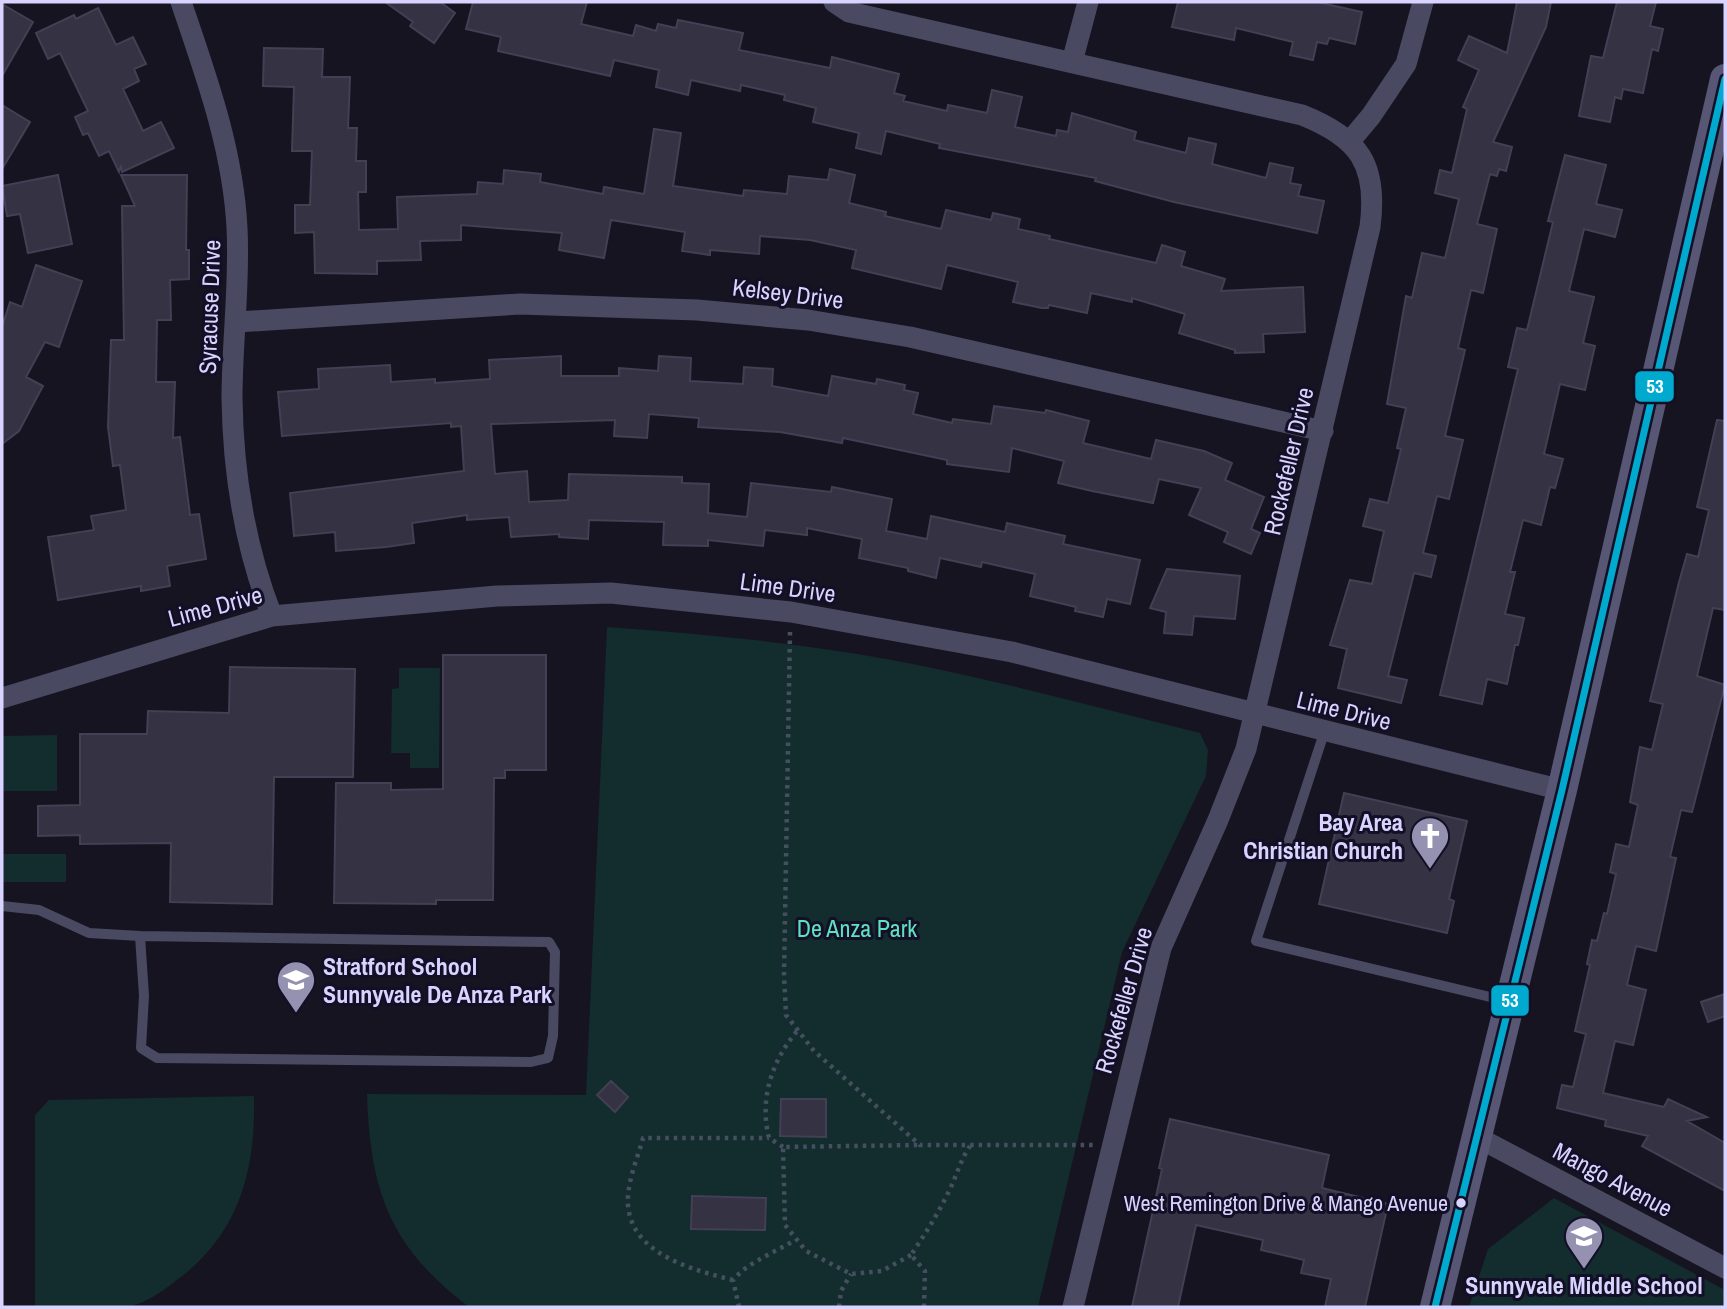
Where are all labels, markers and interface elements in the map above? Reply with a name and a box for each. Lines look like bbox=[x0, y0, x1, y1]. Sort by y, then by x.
street label: Syracuse Drive bbox=[191, 239, 227, 375]
street label: Kelsey Drive bbox=[731, 270, 845, 316]
line badge: 53 bbox=[1634, 370, 1675, 403]
text: 53 bbox=[1646, 373, 1664, 399]
street label: Rockefeller Drive bbox=[1255, 384, 1321, 538]
street label: Lime Drive bbox=[738, 564, 838, 610]
street label: Lime Drive bbox=[164, 578, 266, 634]
street label: Lime Drive bbox=[1293, 683, 1395, 737]
place label: Bay Area Christian Church bbox=[1243, 806, 1403, 866]
church icon: Bay Area Christian Church bbox=[1409, 815, 1451, 870]
park label: De Anza Park bbox=[797, 912, 917, 944]
street label: Rockefeller Drive bbox=[1087, 923, 1159, 1077]
place label: Stratford School Sunnyvale De Anza Park bbox=[323, 950, 552, 1010]
school or university icon: Stratford School Sunnyvale De Anza Park bbox=[275, 959, 317, 1014]
line badge: 53 bbox=[1490, 984, 1530, 1017]
text: 53 bbox=[1501, 987, 1519, 1013]
street label: Mango Avenue bbox=[1548, 1134, 1678, 1224]
place label: West Remington Drive & Mango Avenue bbox=[1124, 1188, 1448, 1218]
marker: West Remington Drive & Mango Avenue bbox=[1454, 1196, 1468, 1210]
school or university icon: Sunnyvale Middle School bbox=[1563, 1215, 1605, 1270]
place label: Sunnyvale Middle School bbox=[1465, 1269, 1703, 1301]

